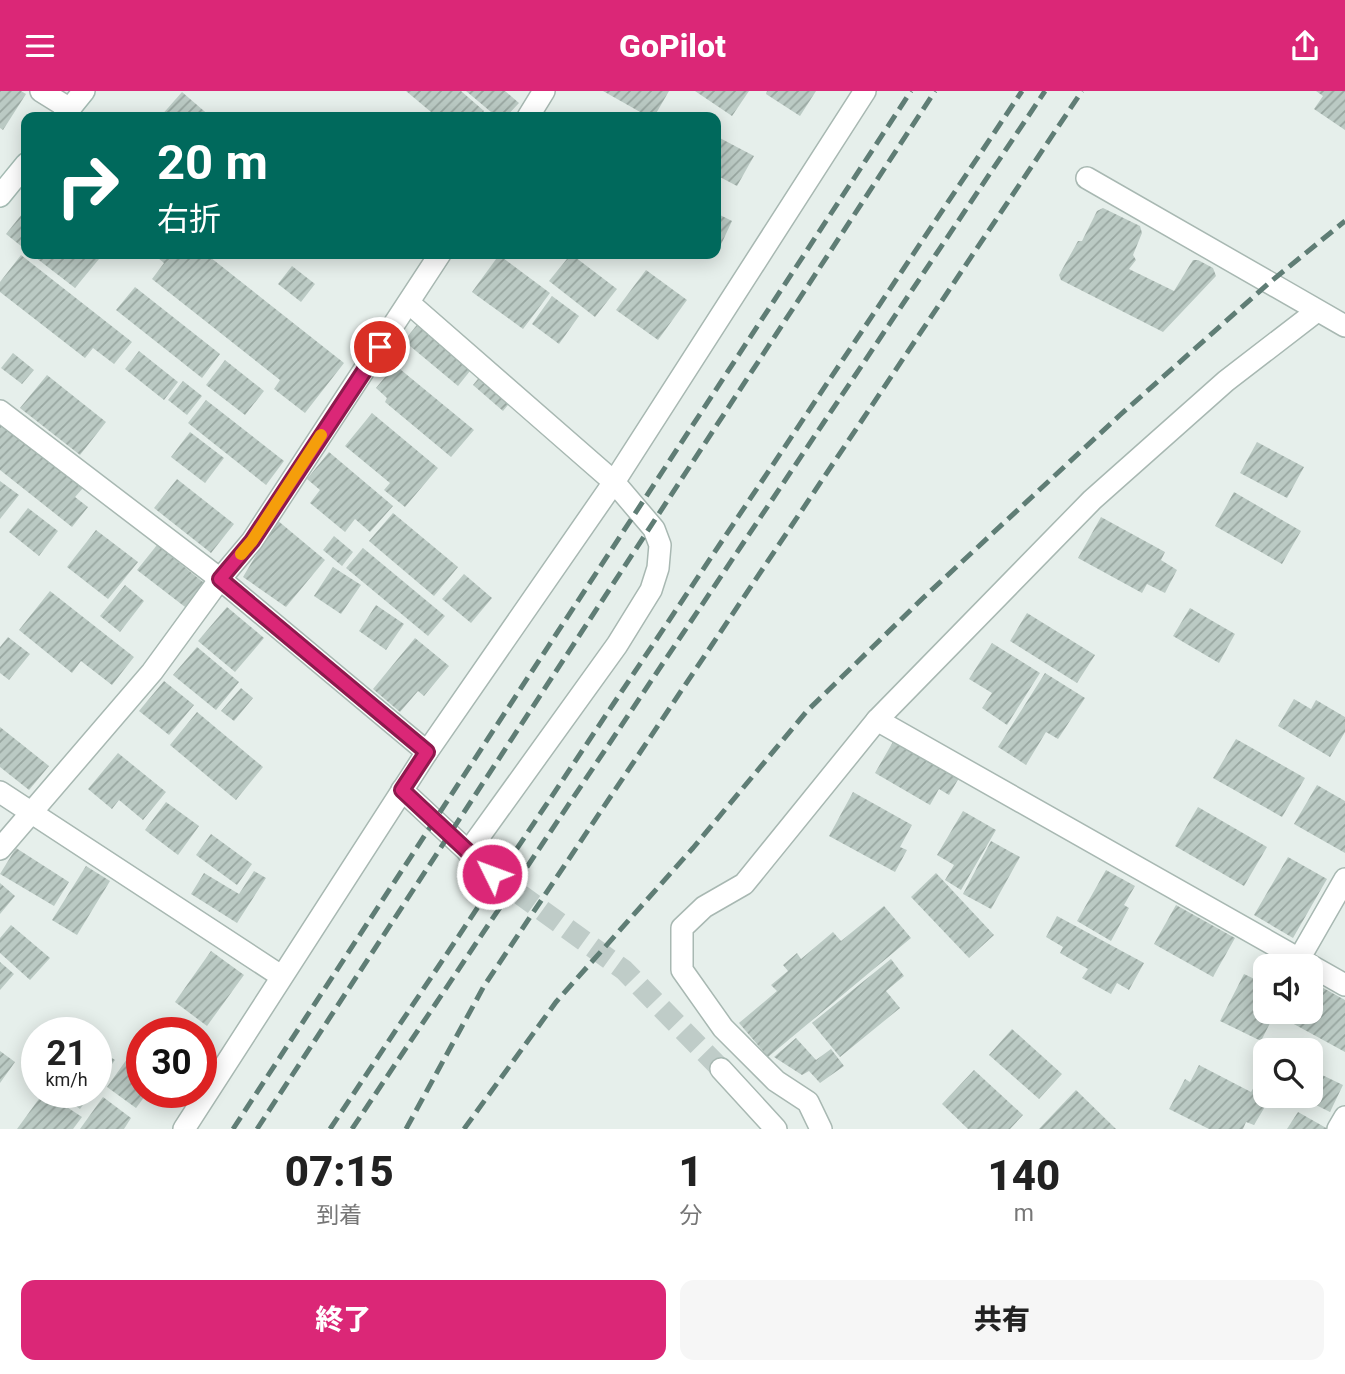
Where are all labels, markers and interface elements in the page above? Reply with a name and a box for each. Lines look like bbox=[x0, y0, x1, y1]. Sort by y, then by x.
icon: menu bbox=[21, 27, 59, 65]
text: GoPilot bbox=[619, 27, 726, 65]
icon: share bbox=[1286, 27, 1324, 65]
text: 20 m bbox=[157, 134, 268, 191]
icon: right bbox=[42, 140, 133, 231]
text: 右折 bbox=[157, 200, 221, 238]
pin bbox=[350, 317, 410, 377]
icon: arrive bbox=[361, 328, 399, 366]
position arrow bbox=[455, 837, 529, 911]
map controls bbox=[1253, 954, 1323, 1108]
button: sound bbox=[1253, 954, 1323, 1024]
speed limit sign: 30 bbox=[126, 1017, 217, 1108]
text: 21 bbox=[46, 1033, 87, 1074]
button: search bbox=[1253, 1038, 1323, 1108]
text: km/h bbox=[45, 1069, 88, 1090]
text: 07:15 bbox=[285, 1147, 394, 1196]
text: 1 bbox=[679, 1147, 703, 1196]
text: 140 bbox=[988, 1151, 1060, 1200]
text: m bbox=[1014, 1200, 1034, 1227]
text: 到着 bbox=[316, 1202, 362, 1229]
text: 分 bbox=[679, 1202, 702, 1229]
button: 終了 bbox=[21, 1280, 666, 1360]
button: 共有 bbox=[680, 1280, 1324, 1360]

